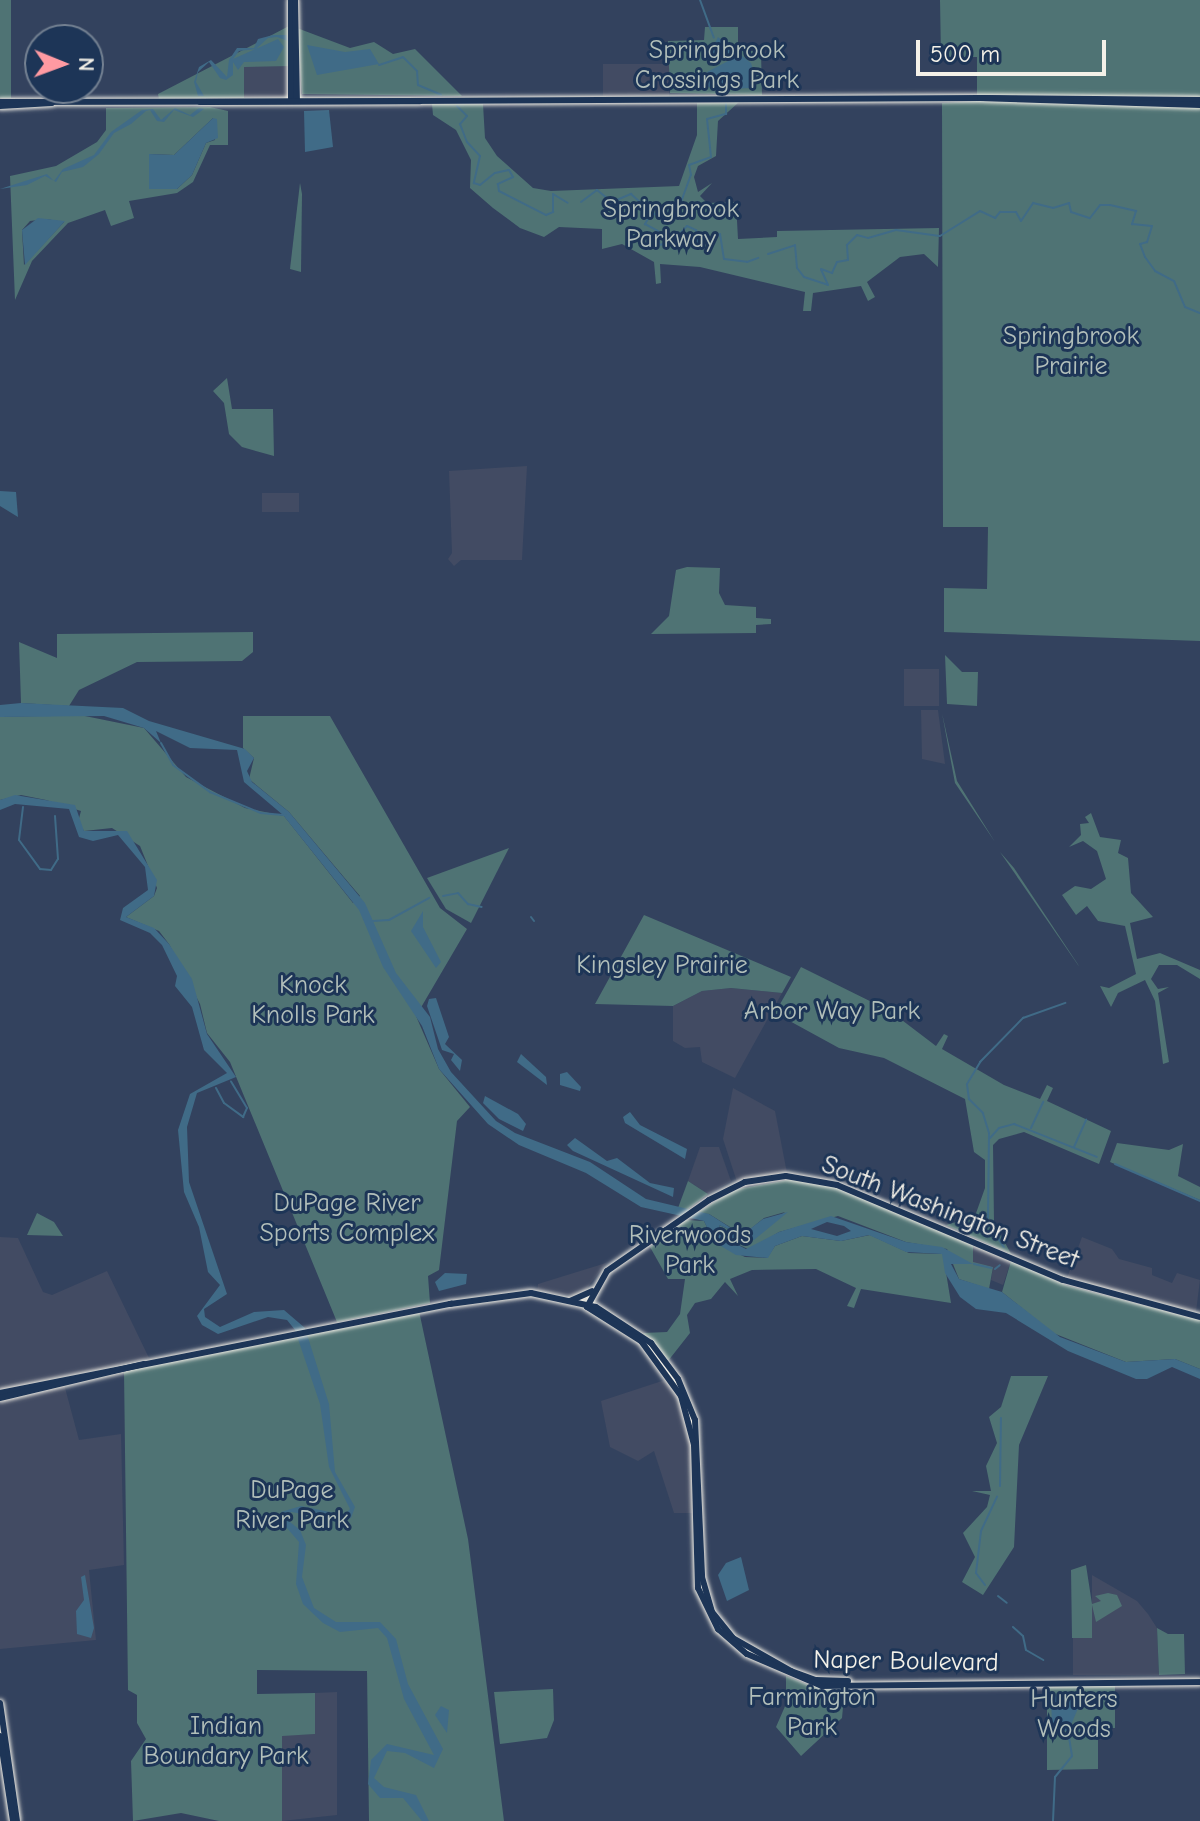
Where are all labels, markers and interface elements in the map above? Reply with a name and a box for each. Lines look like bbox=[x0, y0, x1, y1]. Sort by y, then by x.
north arrow bbox=[24, 24, 104, 104]
scale bar bbox=[920, 24, 1110, 74]
park label: Springbrook Crossings Park bbox=[635, 35, 799, 96]
text: 500 m bbox=[930, 40, 1000, 68]
text: N bbox=[73, 57, 99, 72]
park label: Springbrook Parkway bbox=[603, 194, 739, 256]
park label: Springbrook Prairie bbox=[1003, 321, 1139, 382]
park label: Kingsley Prairie bbox=[576, 950, 748, 982]
park label: Knock Knolls Park bbox=[251, 970, 375, 1032]
park label: Arbor Way Park bbox=[744, 996, 920, 1028]
street label: South Washington Street bbox=[817, 1150, 1083, 1276]
park label: DuPage River Sports Complex bbox=[259, 1188, 435, 1250]
park label: Riverwoods Park bbox=[629, 1220, 751, 1282]
park label: DuPage River Park bbox=[235, 1475, 349, 1536]
street label: Naper Boulevard bbox=[813, 1645, 999, 1679]
park label: Farmington Park bbox=[748, 1682, 876, 1744]
park label: Hunters Woods bbox=[1030, 1684, 1118, 1746]
park label: Indian Boundary Park bbox=[143, 1711, 309, 1772]

